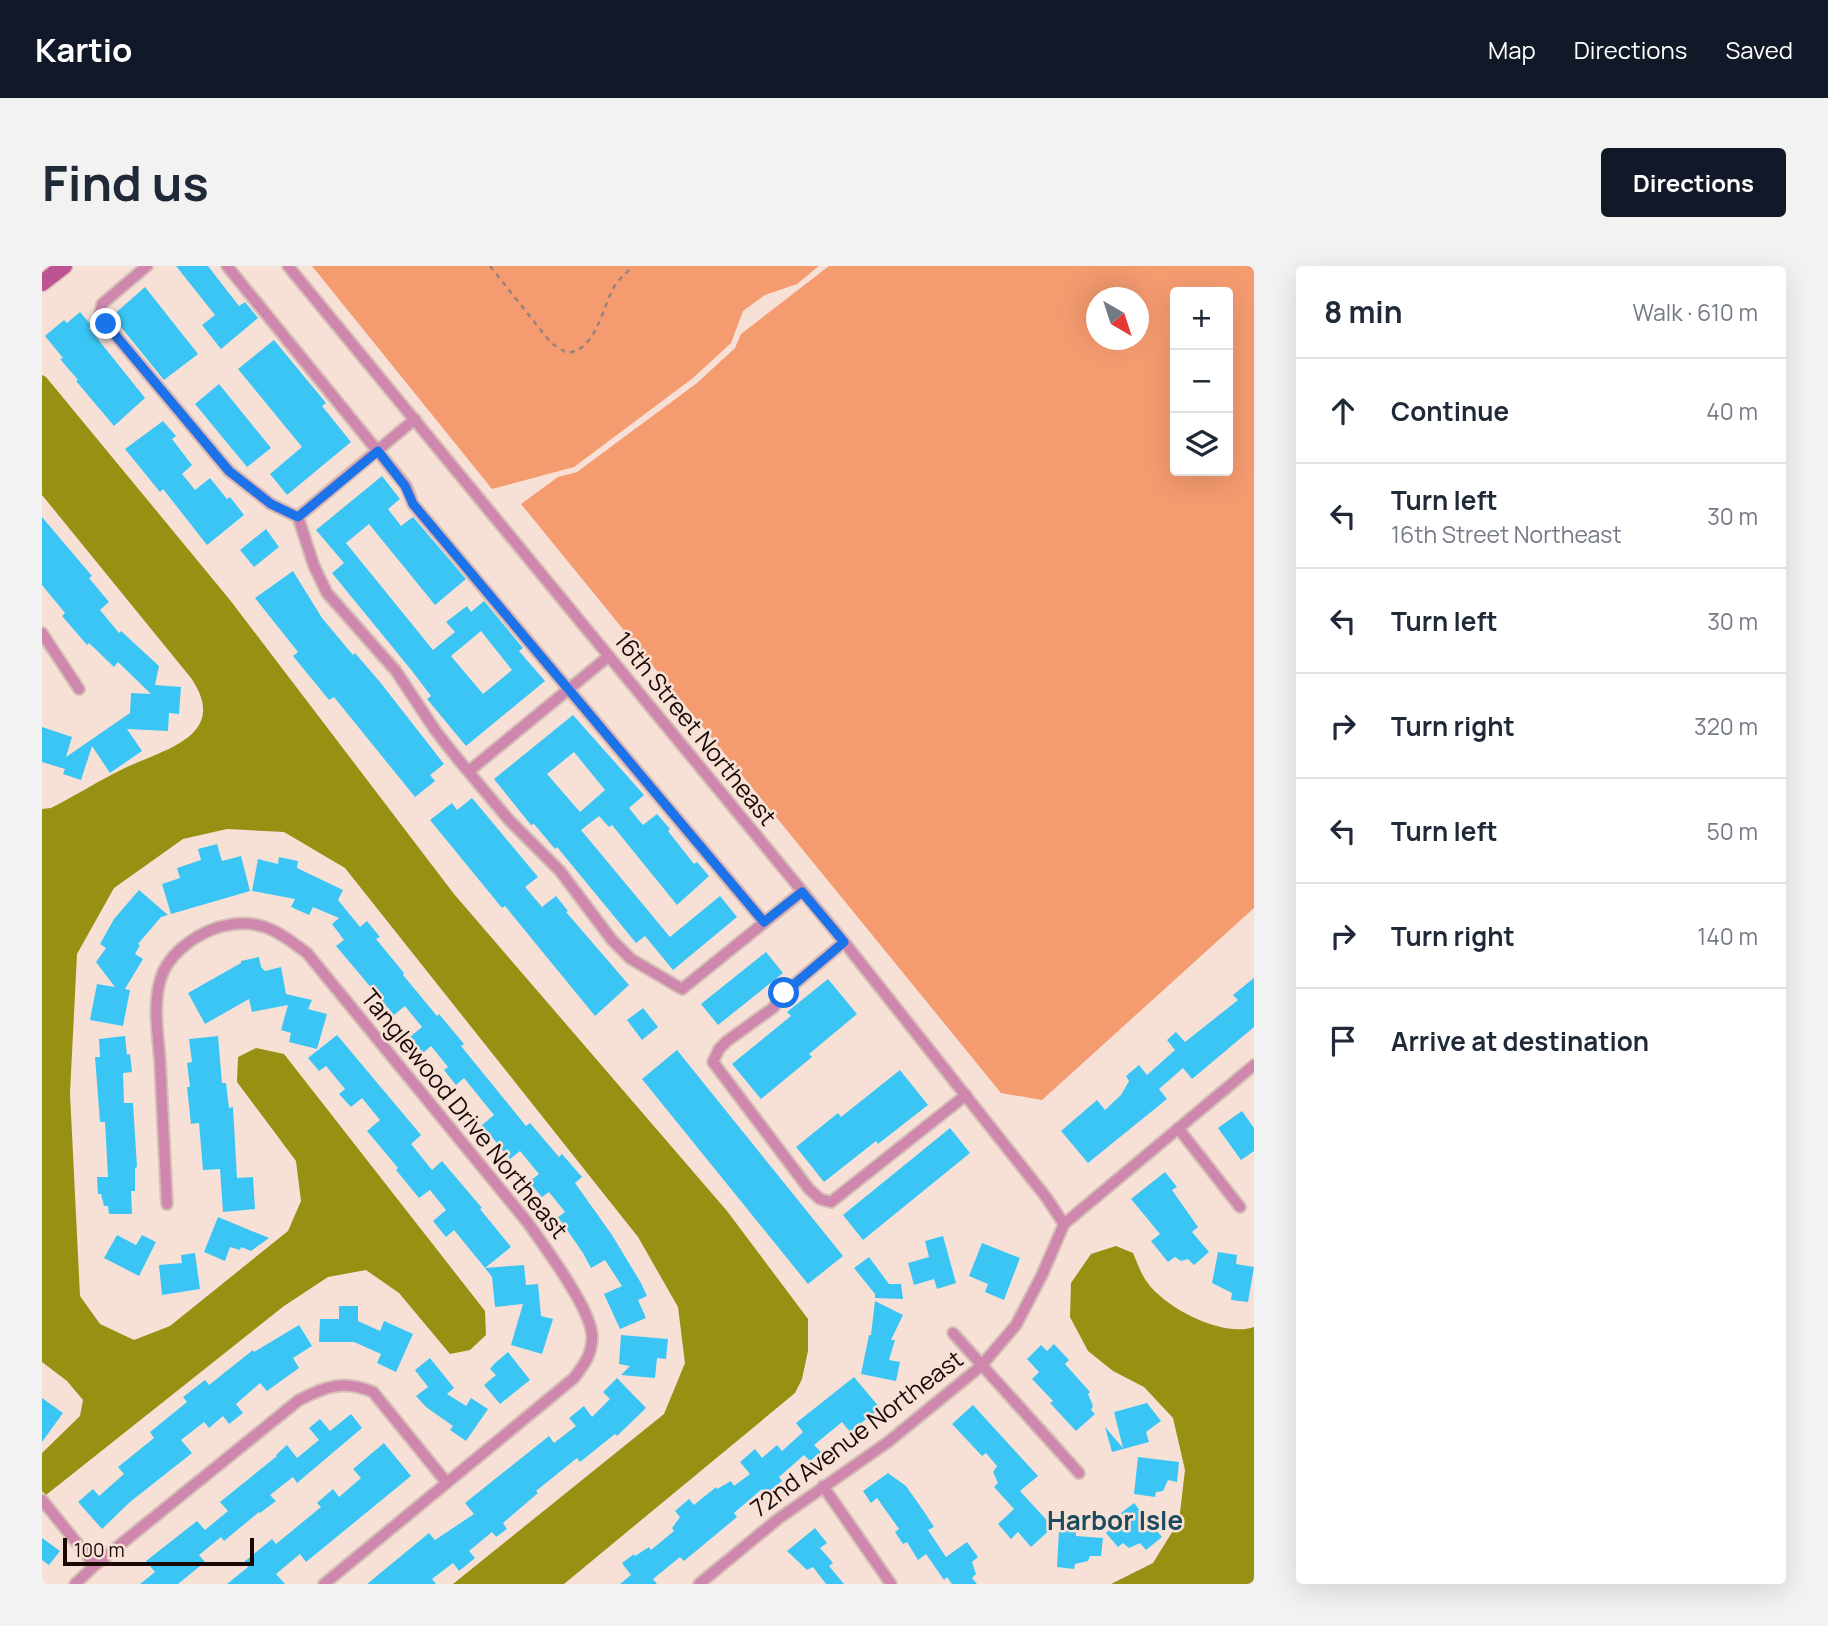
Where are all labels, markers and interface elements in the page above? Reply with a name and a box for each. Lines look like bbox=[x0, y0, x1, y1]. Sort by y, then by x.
text: Kartio bbox=[35, 27, 132, 72]
text: Map bbox=[1488, 33, 1536, 66]
text: Directions bbox=[1574, 33, 1687, 66]
text: Saved bbox=[1725, 33, 1793, 66]
button: Directions bbox=[1601, 148, 1786, 217]
text: Find us bbox=[42, 149, 209, 216]
north arrow bbox=[1086, 287, 1149, 350]
map controls bbox=[1170, 287, 1233, 476]
button: + bbox=[1170, 287, 1233, 350]
text: 8 min bbox=[1324, 291, 1403, 332]
text: Walk · 610 m bbox=[1633, 296, 1758, 328]
route end bbox=[90, 308, 121, 339]
button: − bbox=[1170, 350, 1233, 413]
icon: ahead bbox=[1324, 392, 1362, 430]
text: Continue bbox=[1391, 393, 1509, 429]
text: 40 m bbox=[1706, 395, 1758, 427]
button: layers bbox=[1170, 413, 1233, 476]
text: Turn left bbox=[1391, 482, 1498, 518]
icon: left bbox=[1324, 497, 1362, 535]
text: 30 m bbox=[1707, 500, 1758, 532]
text: 16th Street Northeast bbox=[1391, 518, 1622, 550]
icon: left bbox=[1324, 602, 1362, 640]
text: Turn left bbox=[1391, 603, 1498, 639]
text: 30 m bbox=[1707, 605, 1758, 637]
street label: 16th Street Northeast bbox=[608, 624, 785, 832]
icon: right bbox=[1324, 707, 1362, 745]
text: Turn right bbox=[1391, 708, 1515, 744]
text: 320 m bbox=[1694, 710, 1758, 742]
icon: left bbox=[1324, 812, 1362, 850]
text: Turn left bbox=[1391, 813, 1498, 849]
text: 50 m bbox=[1707, 815, 1758, 847]
icon: right bbox=[1324, 917, 1362, 955]
text: Turn right bbox=[1391, 918, 1515, 954]
text: 140 m bbox=[1697, 920, 1758, 952]
route start bbox=[768, 977, 799, 1008]
street label: Tanglewood Drive Northeast bbox=[354, 981, 576, 1245]
icon: arrive bbox=[1324, 1022, 1362, 1060]
text: Arrive at destination bbox=[1391, 1023, 1649, 1059]
street label: 72nd Avenue Northeast bbox=[743, 1342, 969, 1524]
district label: Harbor Isle bbox=[1047, 1502, 1183, 1538]
scale bar bbox=[63, 1535, 254, 1567]
text: 100 m bbox=[74, 1537, 125, 1563]

